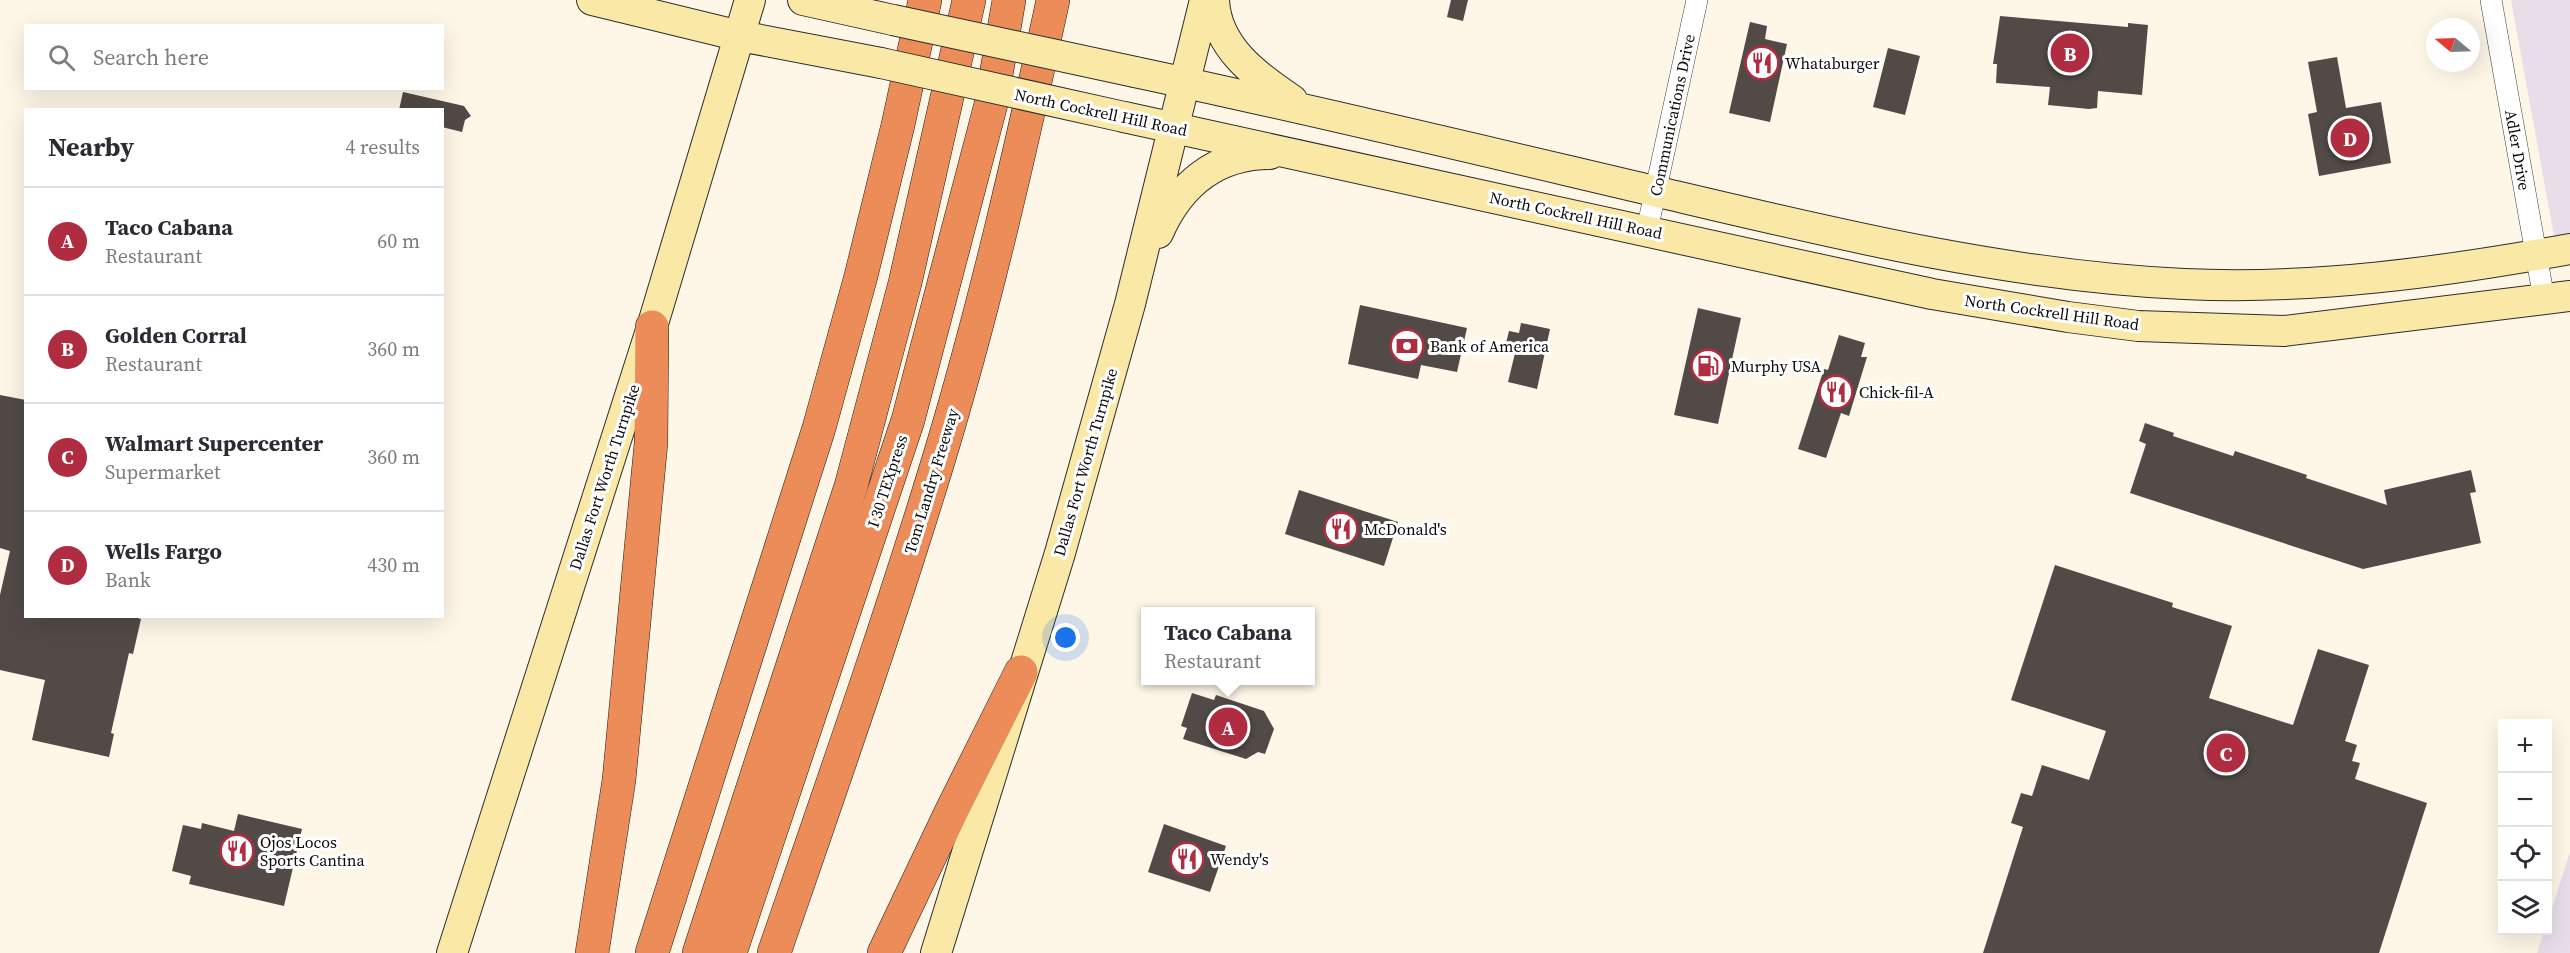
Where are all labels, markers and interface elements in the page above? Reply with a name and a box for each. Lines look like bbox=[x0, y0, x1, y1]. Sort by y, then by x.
north arrow bbox=[2426, 18, 2480, 72]
search box bbox=[24, 24, 444, 90]
pin: B bbox=[2050, 31, 2090, 76]
street label: Communications Drive bbox=[1644, 32, 1700, 198]
icon: search bbox=[45, 41, 78, 74]
text: Search here bbox=[93, 42, 209, 72]
restaurant icon: Whataburger bbox=[1744, 45, 1780, 81]
place label: Whataburger bbox=[1785, 52, 1880, 74]
street label: North Cockrell Hill Road bbox=[1013, 83, 1189, 141]
street label: Adler Drive bbox=[2500, 108, 2536, 192]
pin: D bbox=[2330, 116, 2370, 160]
text: Nearby bbox=[48, 129, 134, 165]
text: 4 results bbox=[345, 133, 420, 161]
street label: North Cockrell Hill Road bbox=[1488, 186, 1664, 244]
text: Taco Cabana bbox=[105, 212, 233, 242]
text: A bbox=[61, 227, 74, 255]
text: 60 m bbox=[377, 227, 420, 255]
text: Restaurant bbox=[105, 242, 202, 270]
street label: North Cockrell Hill Road bbox=[1963, 289, 2141, 335]
text: Golden Corral bbox=[105, 320, 247, 350]
bank icon: Bank of America bbox=[1389, 328, 1425, 364]
text: B bbox=[61, 335, 74, 363]
text: 360 m bbox=[367, 335, 420, 363]
place label: Bank of America bbox=[1430, 335, 1550, 357]
fuel station icon: Murphy USA bbox=[1690, 348, 1726, 384]
text: Restaurant bbox=[105, 350, 202, 378]
place label: Murphy USA bbox=[1731, 355, 1822, 377]
street label: Dallas Fort Worth Turnpike bbox=[1048, 365, 1122, 559]
restaurant icon: Chick-fil-A bbox=[1818, 374, 1854, 410]
street label: Dallas Fort Worth Turnpike bbox=[563, 381, 645, 573]
place label: Chick-fil-A bbox=[1859, 381, 1934, 403]
street label: Tom Landry Freeway bbox=[898, 405, 964, 556]
text: Walmart Supercenter bbox=[105, 428, 323, 458]
street label: I 30 TEXpress bbox=[862, 432, 912, 530]
text: C bbox=[61, 443, 74, 471]
text: 360 m bbox=[367, 443, 420, 471]
text: Supermarket bbox=[105, 458, 220, 486]
restaurant icon: McDonald's bbox=[1323, 511, 1359, 547]
place label: McDonald's bbox=[1364, 518, 1447, 540]
text: Wells Fargo bbox=[105, 536, 222, 566]
text: D bbox=[60, 551, 75, 579]
text: 430 m bbox=[367, 551, 420, 579]
text: Bank bbox=[105, 566, 151, 594]
popup bbox=[1141, 607, 1315, 685]
text: Taco Cabana bbox=[1164, 617, 1292, 647]
your location bbox=[1051, 623, 1080, 652]
text: Restaurant bbox=[1164, 647, 1261, 675]
pin: A bbox=[1208, 704, 1248, 750]
map controls bbox=[2498, 719, 2552, 935]
button: + bbox=[2498, 719, 2552, 773]
pin: C bbox=[2206, 730, 2246, 776]
button: − bbox=[2498, 773, 2552, 827]
button: locate bbox=[2498, 827, 2552, 881]
place label: Ojos Locos Sports Cantina bbox=[260, 831, 366, 871]
restaurant icon: Ojos Locos Sports Cantina bbox=[219, 833, 255, 869]
restaurant icon: Wendy's bbox=[1169, 841, 1205, 877]
place label: Wendy's bbox=[1210, 848, 1269, 870]
button: layers bbox=[2498, 881, 2552, 935]

